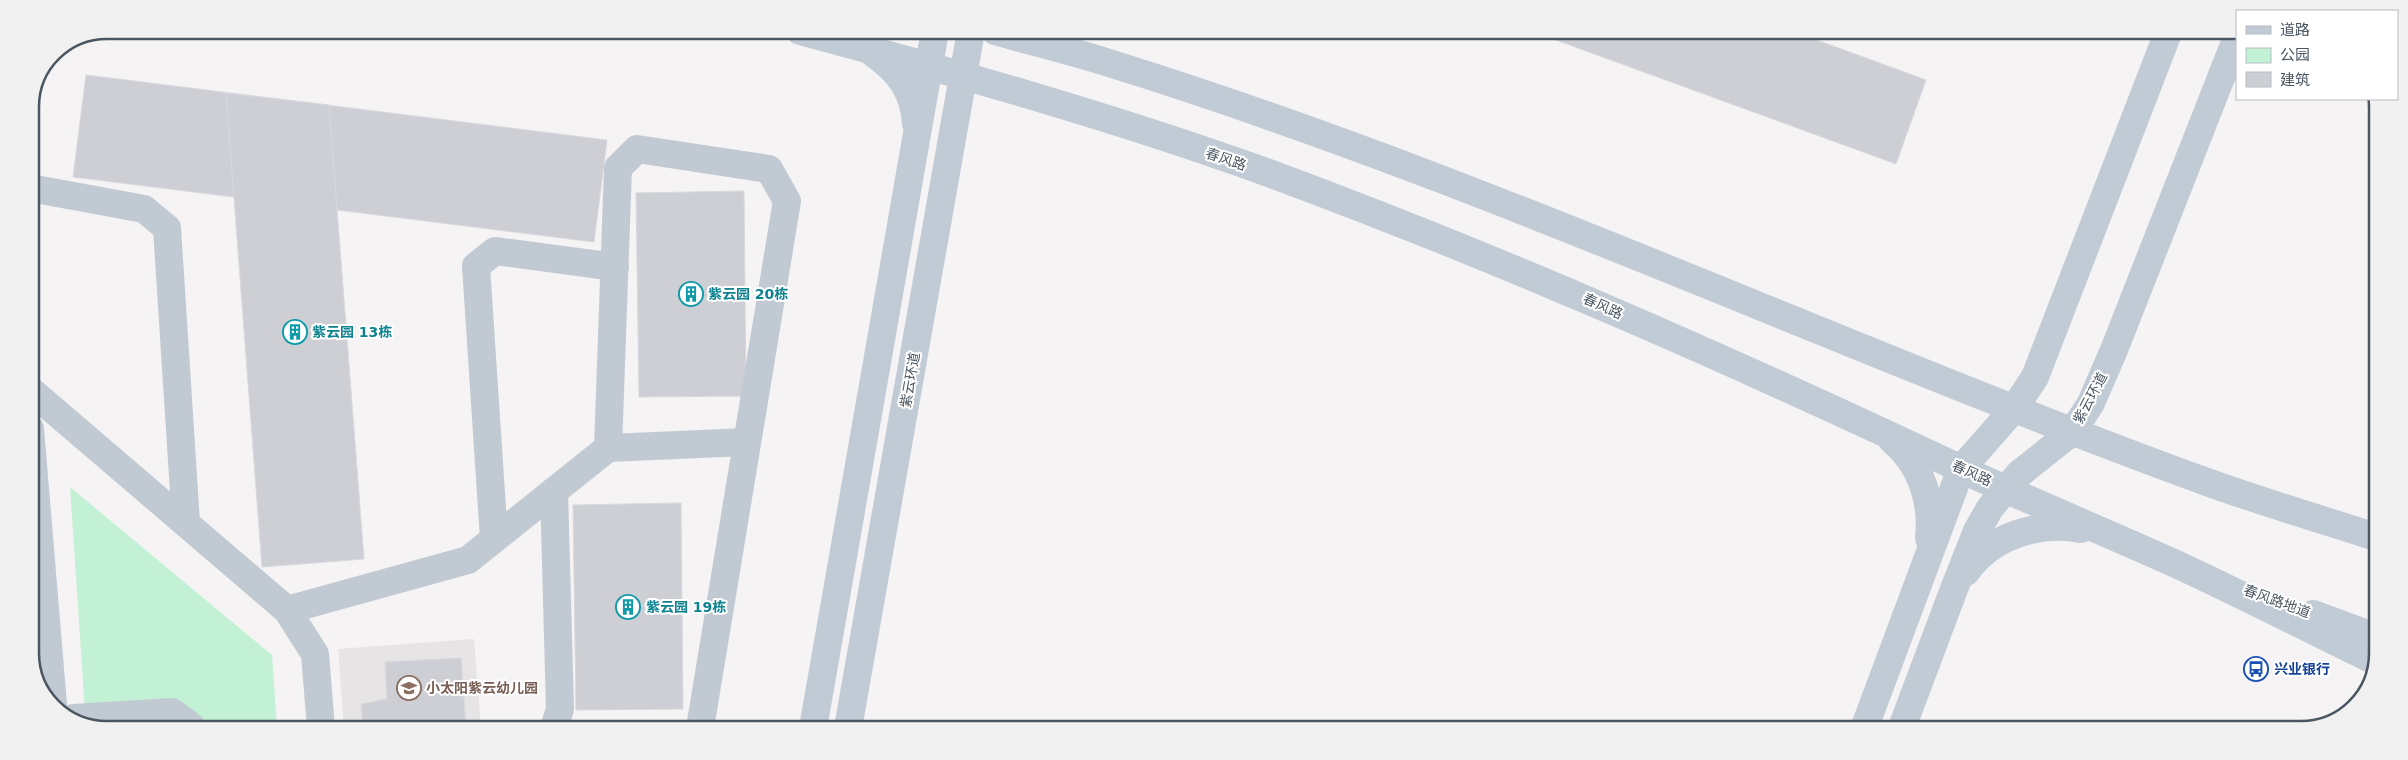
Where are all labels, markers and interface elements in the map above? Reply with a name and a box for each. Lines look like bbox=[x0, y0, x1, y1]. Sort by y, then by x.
legend bbox=[2236, 10, 2398, 100]
text: 道路 bbox=[2280, 21, 2310, 39]
text: 公园 bbox=[2280, 46, 2310, 64]
text: 建筑 bbox=[2280, 71, 2310, 89]
street label: 春风路 bbox=[1204, 145, 1248, 173]
building icon: 紫云园 20栋 bbox=[678, 281, 704, 307]
place label: 紫云园 20栋 bbox=[708, 286, 788, 302]
street label: 春风路 bbox=[1581, 290, 1625, 322]
building icon: 紫云园 13栋 bbox=[282, 319, 308, 345]
place label: 紫云园 13栋 bbox=[312, 324, 392, 340]
street label: 紫云环道 bbox=[897, 351, 923, 409]
street label: 紫云环道 bbox=[2070, 370, 2110, 426]
street label: 春风路 bbox=[1950, 457, 1994, 489]
street label: 春风路地道 bbox=[2241, 582, 2313, 620]
building icon: 紫云园 19栋 bbox=[615, 594, 641, 620]
place label: 紫云园 19栋 bbox=[646, 599, 726, 615]
bus stop icon: 兴业银行 bbox=[2243, 656, 2269, 682]
place label: 兴业银行 bbox=[2274, 661, 2330, 677]
school or university icon: 小太阳紫云幼儿园 bbox=[396, 675, 422, 701]
place label: 小太阳紫云幼儿园 bbox=[426, 680, 538, 696]

